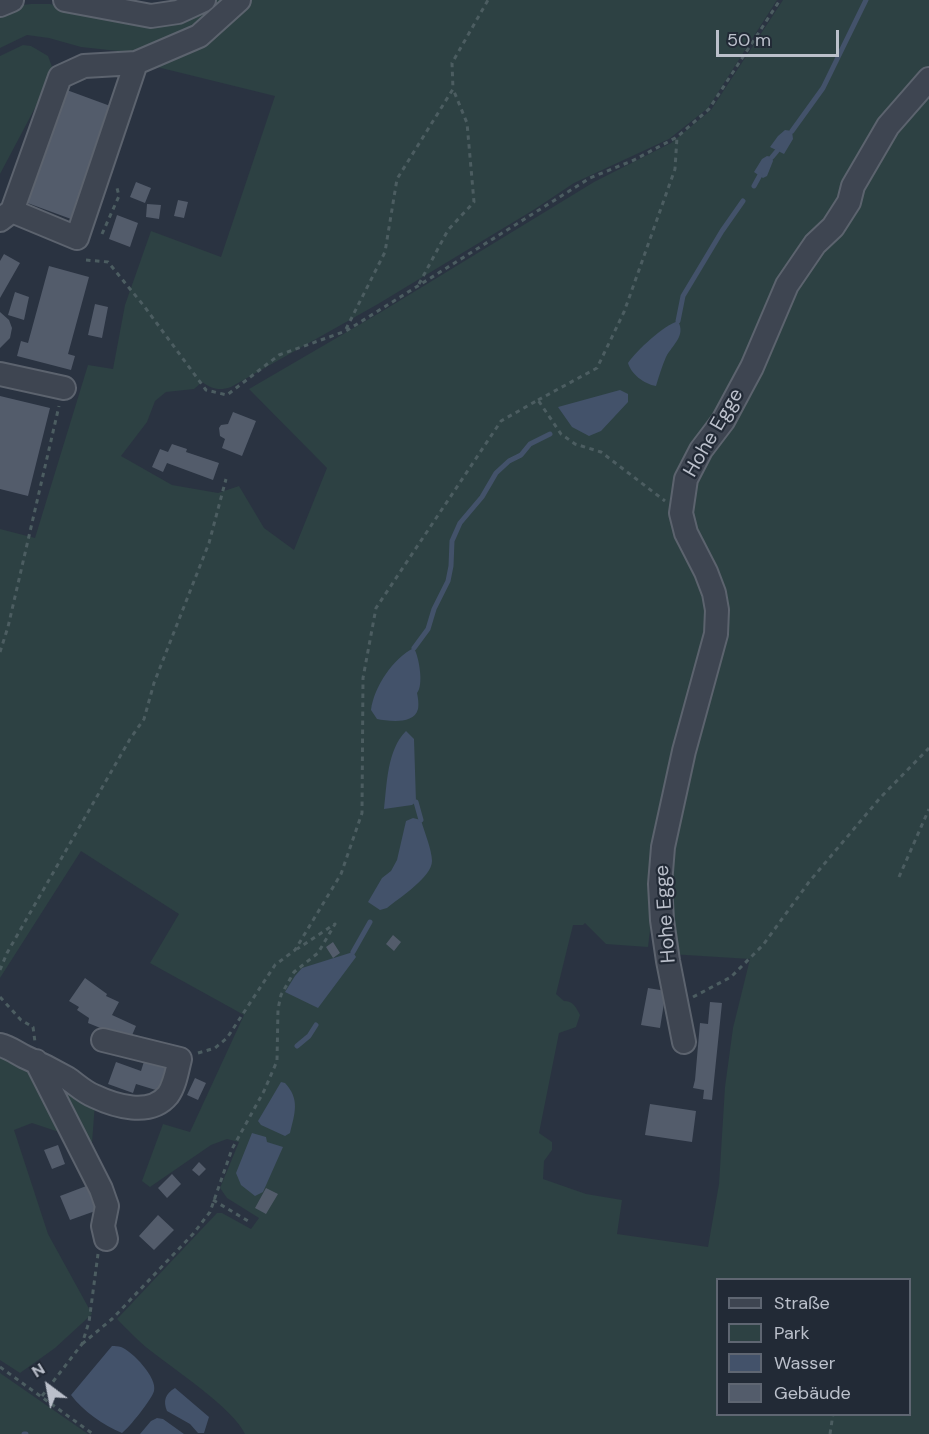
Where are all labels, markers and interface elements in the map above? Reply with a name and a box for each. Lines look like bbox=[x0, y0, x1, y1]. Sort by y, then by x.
scale bar bbox=[719, 18, 842, 56]
text: 50 m bbox=[727, 28, 771, 52]
street label: Hohe Egge bbox=[679, 384, 749, 482]
street label: Hohe Egge bbox=[651, 864, 681, 964]
legend bbox=[716, 1278, 911, 1416]
text: Straße bbox=[774, 1291, 830, 1315]
text: Park bbox=[774, 1321, 810, 1345]
text: Wasser bbox=[774, 1351, 835, 1375]
north arrow bbox=[18, 1356, 78, 1416]
text: N bbox=[28, 1358, 49, 1382]
text: Gebäude bbox=[774, 1381, 851, 1405]

